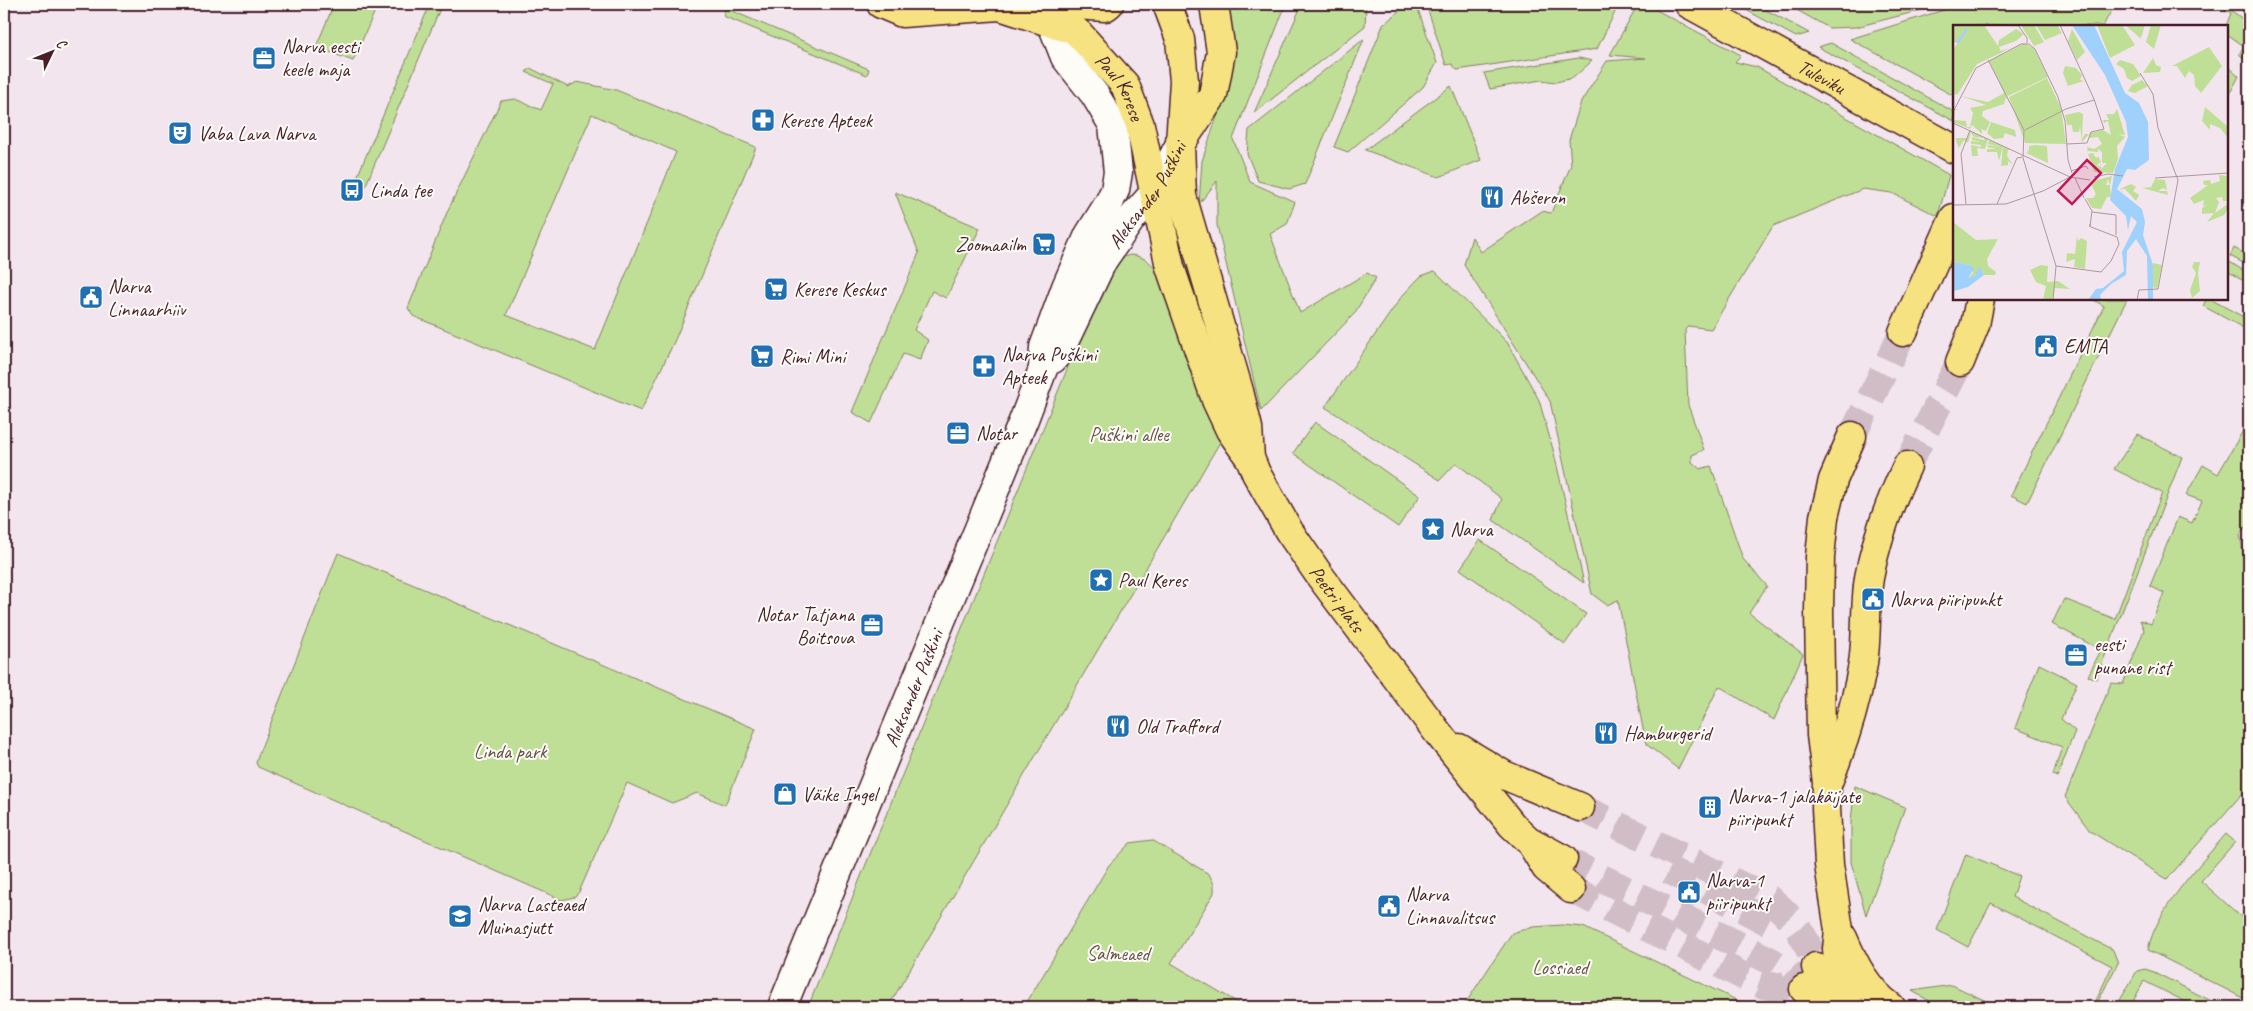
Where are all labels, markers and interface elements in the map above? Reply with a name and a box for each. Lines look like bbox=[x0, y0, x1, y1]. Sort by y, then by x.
inset map bbox=[1953, 25, 2228, 300]
north arrow bbox=[28, 28, 78, 78]
place label: Narva eesti keele maja bbox=[282, 34, 362, 82]
text: С bbox=[53, 35, 71, 53]
office icon: Narva eesti keele maja bbox=[251, 45, 277, 71]
street label: Paul Kerese bbox=[1090, 48, 1150, 125]
street label: Tuleviku bbox=[1794, 54, 1851, 100]
pharmacy icon: Kerese Apteek bbox=[750, 107, 776, 133]
place label: Kerese Apteek bbox=[780, 108, 874, 133]
theatre icon: Vaba Lava Narva bbox=[167, 120, 193, 146]
place label: Vaba Lava Narva bbox=[198, 121, 317, 146]
street label: Aleksander Puškini bbox=[1102, 135, 1193, 253]
bus stop icon: Linda tee bbox=[339, 177, 365, 203]
place label: Linda tee bbox=[370, 178, 433, 203]
restaurant icon: Abšeron bbox=[1479, 184, 1505, 210]
place label: Abšeron bbox=[1510, 185, 1566, 210]
supermarket icon: Zoomaailm bbox=[1031, 231, 1057, 257]
place label: Zoomaailm bbox=[956, 232, 1027, 257]
place label: Narva Linnaarhiiv bbox=[108, 274, 187, 322]
supermarket icon: Kerese Keskus bbox=[763, 276, 789, 302]
place label: Kerese Keskus bbox=[794, 277, 888, 302]
public building icon: Narva Linnaarhiiv bbox=[78, 284, 104, 310]
public building icon: EMTA bbox=[2033, 333, 2059, 359]
place label: EMTA bbox=[2064, 334, 2108, 359]
place label: Narva Puškini Apteek bbox=[1002, 342, 1099, 390]
supermarket icon: Rimi Mini bbox=[749, 343, 775, 369]
place label: Rimi Mini bbox=[780, 344, 847, 369]
pharmacy icon: Narva Puškini Apteek bbox=[971, 353, 997, 379]
office icon: Notar bbox=[945, 420, 971, 446]
place label: Notar bbox=[976, 421, 1019, 446]
park label: Puškini allee bbox=[1089, 422, 1170, 447]
place icon: Narva bbox=[1420, 516, 1446, 542]
place label: Narva bbox=[1450, 517, 1495, 542]
street label: Peetri plats bbox=[1304, 560, 1372, 639]
place icon: Paul Keres bbox=[1088, 567, 1114, 593]
place label: Paul Keres bbox=[1118, 568, 1189, 593]
public building icon: Narva piiripunkt bbox=[1860, 586, 1886, 612]
place label: Narva piiripunkt bbox=[1890, 587, 2004, 612]
place label: Notar Tatjana Boitsova bbox=[756, 602, 856, 650]
office icon: Notar Tatjana Boitsova bbox=[859, 612, 885, 638]
street label: Aleksander Puškini bbox=[878, 624, 949, 750]
place label: eesti punane rist bbox=[2094, 632, 2174, 680]
office icon: eesti punane rist bbox=[2063, 642, 2089, 668]
restaurant icon: Old Trafford bbox=[1105, 713, 1131, 739]
place label: Old Trafford bbox=[1136, 714, 1222, 739]
restaurant icon: Hamburgerid bbox=[1593, 720, 1619, 746]
place label: Hamburgerid bbox=[1624, 721, 1714, 746]
park label: Linda park bbox=[474, 739, 548, 764]
shop icon: Väike Ingel bbox=[772, 781, 798, 807]
place label: Väike Ingel bbox=[802, 782, 881, 807]
place label: Narva-1 jalakäijate piiripunkt bbox=[1728, 784, 1862, 832]
building icon: Narva-1 jalakäijate piiripunkt bbox=[1697, 794, 1723, 820]
place label: Narva-1 piiripunkt bbox=[1706, 868, 1773, 916]
public building icon: Narva-1 piiripunkt bbox=[1676, 879, 1702, 905]
place label: Narva Linnavalitsus bbox=[1406, 882, 1496, 930]
place label: Narva Lasteaed Muinasjutt bbox=[478, 892, 588, 940]
public building icon: Narva Linnavalitsus bbox=[1376, 893, 1402, 919]
school or university icon: Narva Lasteaed Muinasjutt bbox=[447, 903, 473, 929]
park label: Salmeaed bbox=[1087, 941, 1153, 966]
park label: Lossiaed bbox=[1532, 955, 1591, 980]

